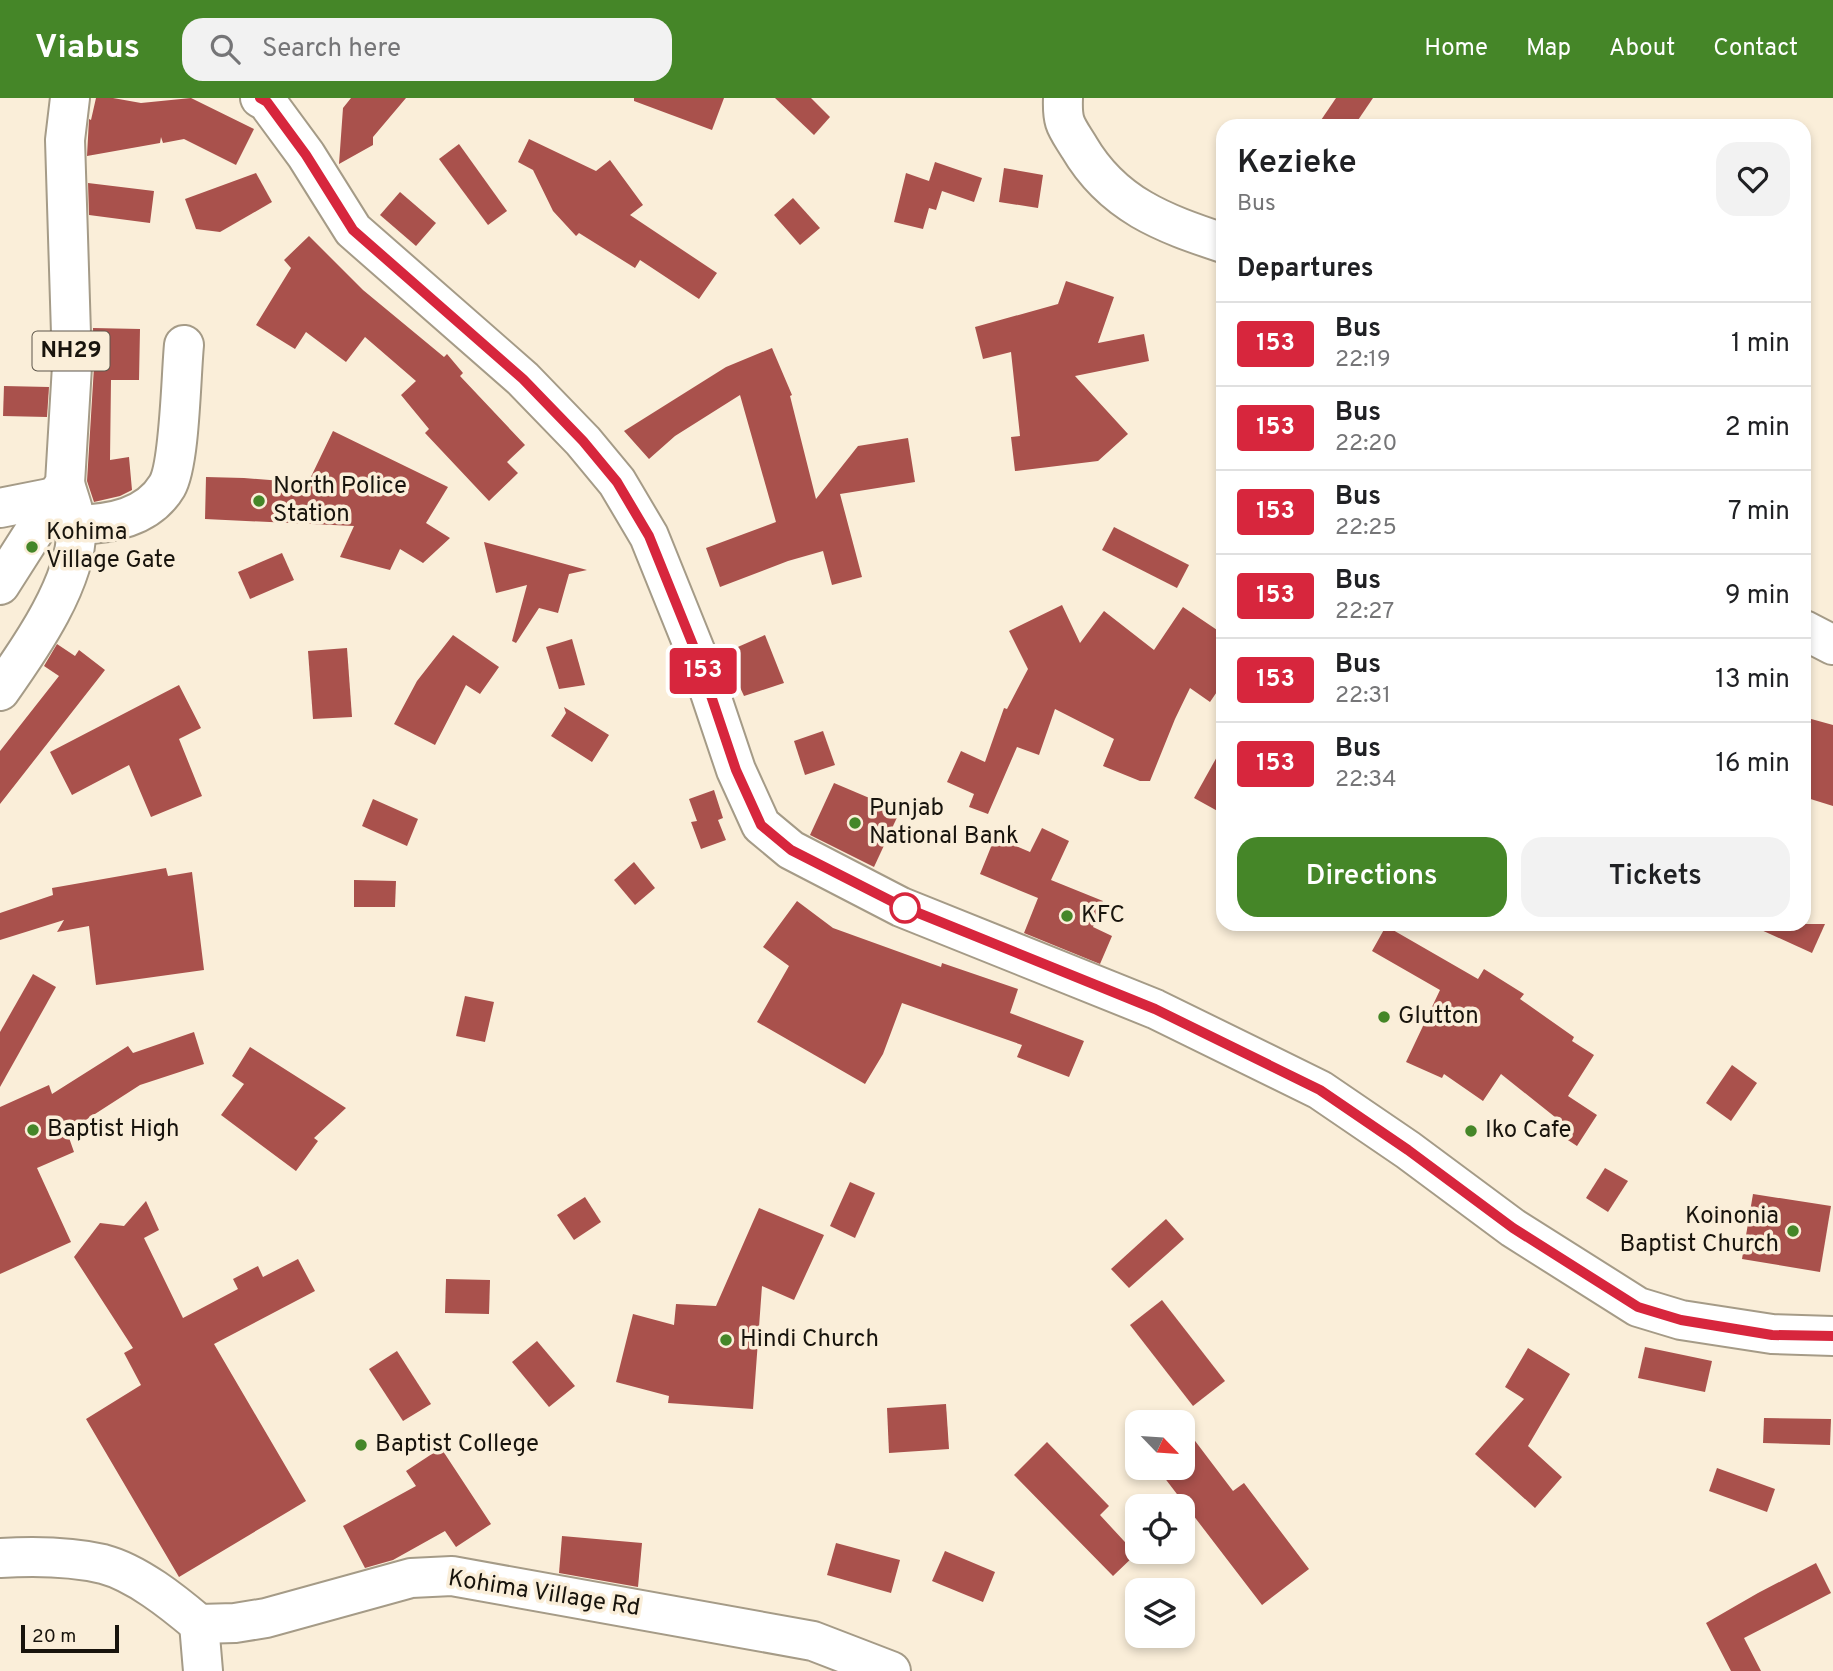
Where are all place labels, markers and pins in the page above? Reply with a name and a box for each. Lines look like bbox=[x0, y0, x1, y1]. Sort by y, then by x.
place label: North Police Station bbox=[273, 472, 407, 530]
marker: North Police Station bbox=[251, 493, 267, 509]
place label: Kohima Village Gate bbox=[46, 518, 176, 576]
marker: Kohima Village Gate bbox=[24, 539, 40, 555]
place label: Punjab National Bank bbox=[869, 794, 1019, 852]
marker: Punjab National Bank bbox=[847, 815, 863, 831]
unlabelled marker bbox=[890, 893, 920, 923]
place label: KFC bbox=[1081, 901, 1125, 931]
marker: KFC bbox=[1059, 908, 1075, 924]
place label: Glutton bbox=[1398, 1002, 1479, 1032]
marker: Glutton bbox=[1376, 1009, 1392, 1025]
place label: Baptist High bbox=[47, 1115, 180, 1145]
place label: Iko Cafe bbox=[1485, 1116, 1571, 1146]
marker: Baptist High bbox=[25, 1122, 41, 1138]
marker: Iko Cafe bbox=[1463, 1123, 1479, 1139]
place label: Koinonia Baptist Church bbox=[1619, 1202, 1779, 1260]
marker: Koinonia Baptist Church bbox=[1785, 1223, 1801, 1239]
place label: Hindi Church bbox=[740, 1325, 879, 1355]
marker: Hindi Church bbox=[718, 1332, 734, 1348]
place label: Baptist College bbox=[375, 1430, 539, 1460]
marker: Baptist College bbox=[353, 1437, 369, 1453]

